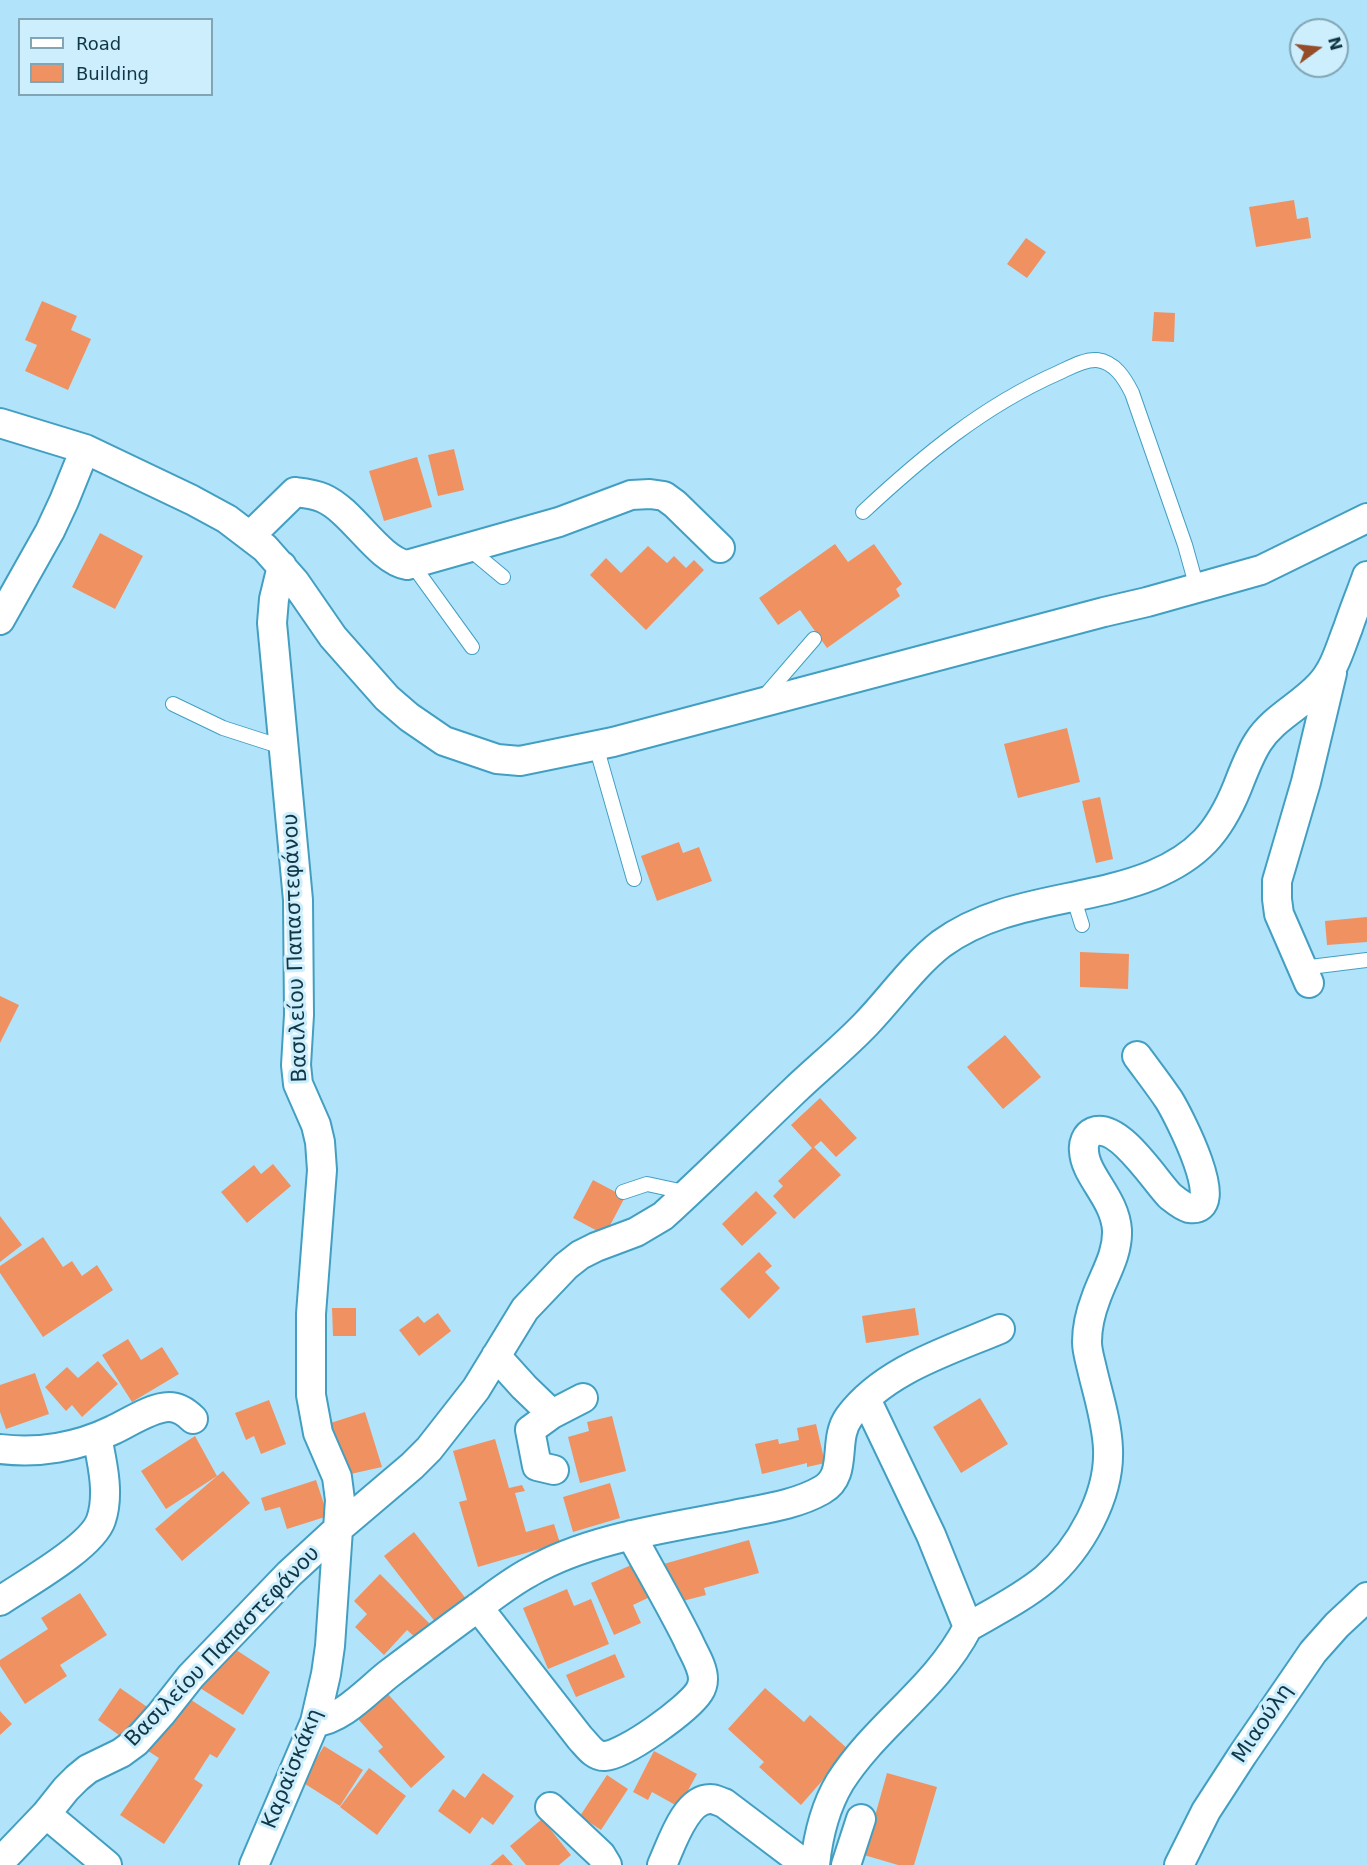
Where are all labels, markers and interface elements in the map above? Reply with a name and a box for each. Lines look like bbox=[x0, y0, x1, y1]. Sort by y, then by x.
legend bbox=[18, 18, 213, 96]
north arrow bbox=[1289, 18, 1349, 78]
text: Road bbox=[76, 33, 121, 54]
text: N bbox=[1324, 35, 1346, 53]
text: Building bbox=[76, 63, 149, 84]
street label: Βασιλείου Παπαστεφάνου bbox=[279, 813, 313, 1083]
street label: Βασιλείου Παπαστεφάνου bbox=[120, 1541, 326, 1753]
street label: Μιαούλη bbox=[1227, 1680, 1299, 1768]
street label: Καραϊσκάκη bbox=[258, 1705, 328, 1833]

